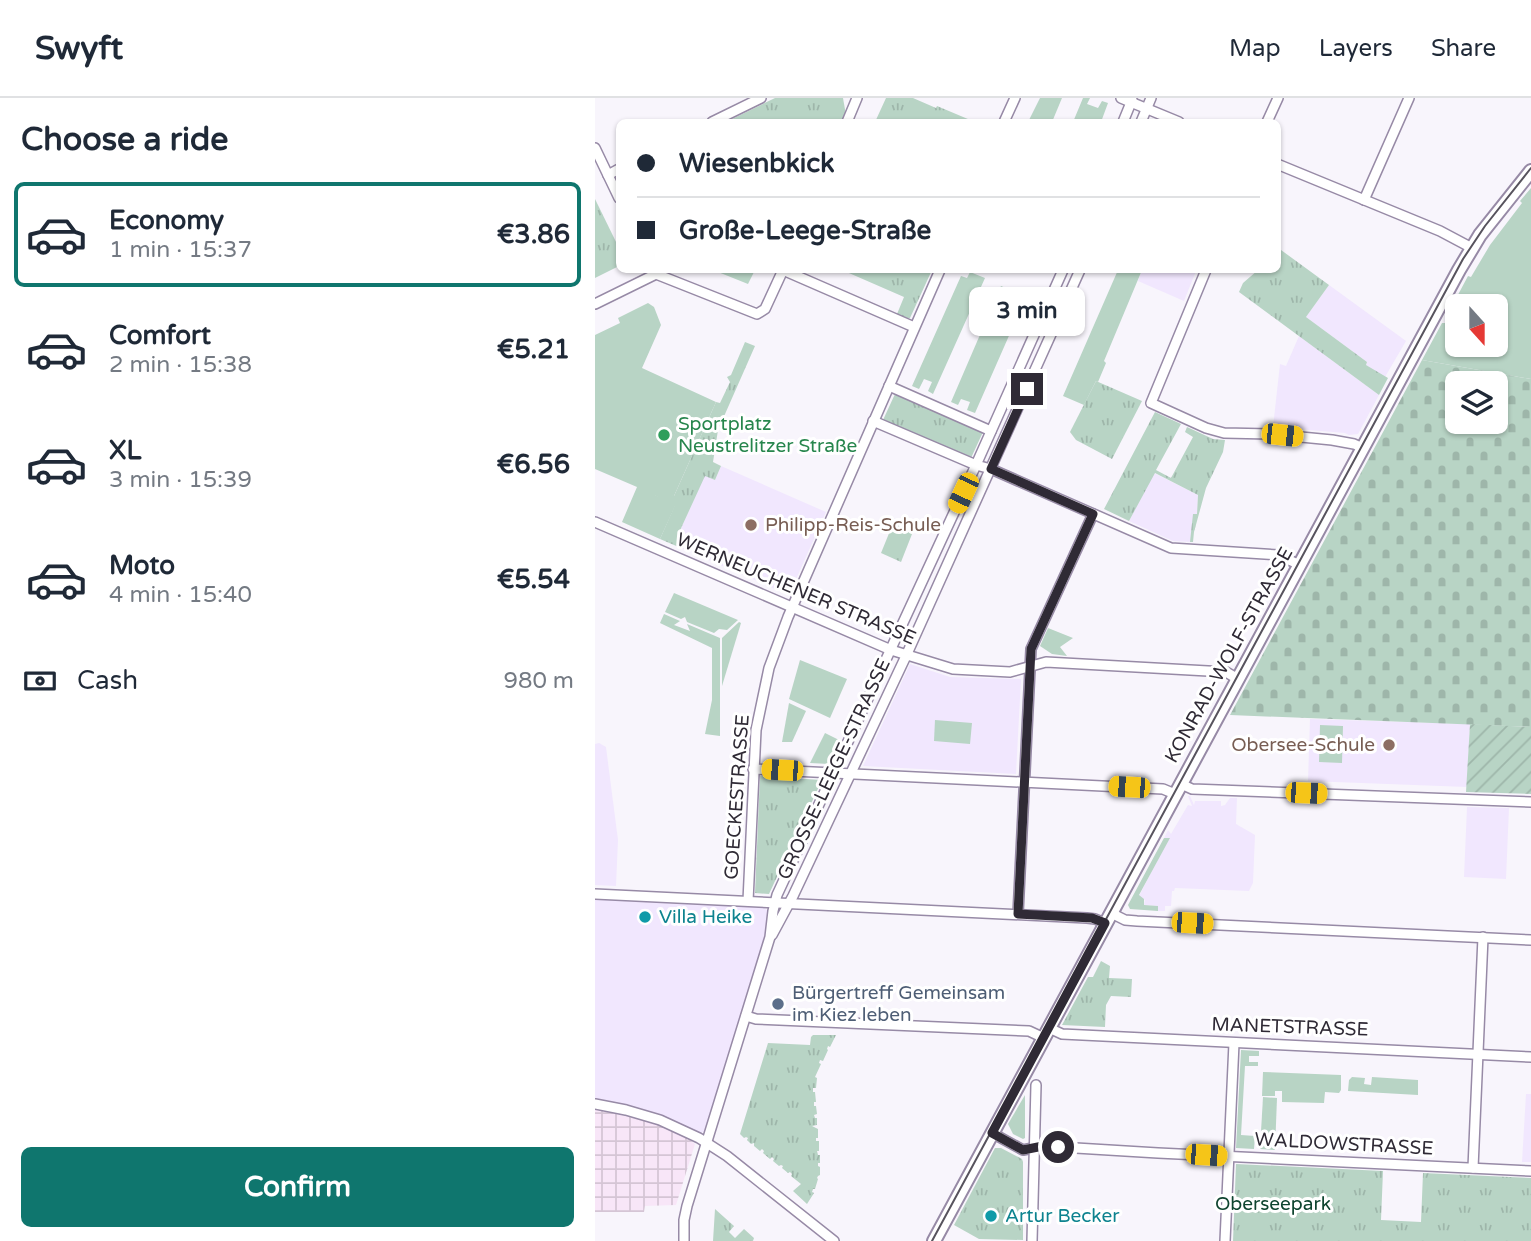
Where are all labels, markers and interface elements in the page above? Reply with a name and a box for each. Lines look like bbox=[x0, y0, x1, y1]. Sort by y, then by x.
text: Swyft bbox=[35, 29, 123, 68]
text: Map bbox=[1229, 34, 1281, 63]
text: Layers bbox=[1319, 34, 1393, 63]
text: Share bbox=[1431, 34, 1496, 63]
text: Choose a ride bbox=[21, 121, 228, 159]
text: Wiesenbkick bbox=[679, 148, 834, 179]
icon: car bbox=[25, 203, 88, 266]
text: Economy bbox=[109, 205, 224, 236]
text: Große-Leege-Straße bbox=[679, 215, 931, 246]
text: €3.86 bbox=[497, 219, 570, 250]
text: 1 min · 15:37 bbox=[109, 236, 252, 264]
callout: 3 min bbox=[969, 288, 1085, 336]
north arrow bbox=[1445, 294, 1509, 357]
map controls bbox=[1445, 294, 1508, 434]
text: 3 min bbox=[996, 297, 1058, 325]
icon: car bbox=[25, 318, 88, 381]
text: Comfort bbox=[109, 320, 211, 351]
text: €5.21 bbox=[497, 334, 570, 365]
text: 2 min · 15:38 bbox=[109, 351, 252, 379]
button: layers bbox=[1445, 371, 1508, 434]
route end bbox=[1011, 373, 1043, 405]
place label: Sportplatz Neustrelitzer Straße bbox=[678, 413, 857, 457]
car bbox=[1261, 422, 1304, 448]
marker: Sportplatz Neustrelitzer Straße bbox=[656, 427, 672, 443]
icon: car bbox=[25, 433, 88, 496]
text: XL bbox=[109, 435, 141, 466]
text: €6.56 bbox=[497, 449, 570, 480]
text: 3 min · 15:39 bbox=[109, 466, 252, 494]
car bbox=[945, 470, 982, 516]
place label: Philipp-Reis-Schule bbox=[765, 514, 941, 536]
marker: Philipp-Reis-Schule bbox=[743, 517, 759, 533]
street label: WERNEUCHENER STRASSE bbox=[673, 528, 919, 650]
street label: KONRAD-WOLF-STRASSE bbox=[1160, 543, 1298, 767]
icon: car bbox=[25, 548, 88, 611]
text: Moto bbox=[109, 550, 175, 581]
text: €5.54 bbox=[497, 564, 570, 595]
text: 4 min · 15:40 bbox=[109, 581, 252, 609]
street label: GROSSE-LEEGE-STRASSE bbox=[773, 655, 895, 883]
icon: cash bbox=[21, 662, 59, 700]
text: Cash bbox=[77, 665, 138, 696]
text: 980 m bbox=[504, 667, 574, 695]
street label: GOECKESTRASSE bbox=[720, 714, 754, 880]
place label: Obersee-Schule bbox=[1231, 734, 1375, 756]
marker: Obersee-Schule bbox=[1381, 737, 1397, 753]
car bbox=[761, 758, 804, 782]
car bbox=[1108, 775, 1151, 799]
car bbox=[1285, 782, 1328, 804]
place label: Villa Heike bbox=[659, 906, 752, 928]
marker: Villa Heike bbox=[637, 909, 653, 925]
car bbox=[1171, 911, 1214, 935]
place label: Bürgertreff Gemeinsam im Kiez leben bbox=[792, 982, 1005, 1026]
marker: Bürgertreff Gemeinsam im Kiez leben bbox=[770, 996, 786, 1012]
street label: MANETSTRASSE bbox=[1211, 1013, 1369, 1041]
street label: WALDOWSTRASSE bbox=[1254, 1128, 1434, 1160]
route start bbox=[1042, 1131, 1074, 1163]
car bbox=[1185, 1143, 1228, 1167]
button: Confirm bbox=[21, 1147, 574, 1227]
park label: Oberseepark bbox=[1215, 1193, 1331, 1215]
place label: Artur Becker bbox=[1005, 1205, 1120, 1227]
marker: Artur Becker bbox=[983, 1208, 999, 1224]

